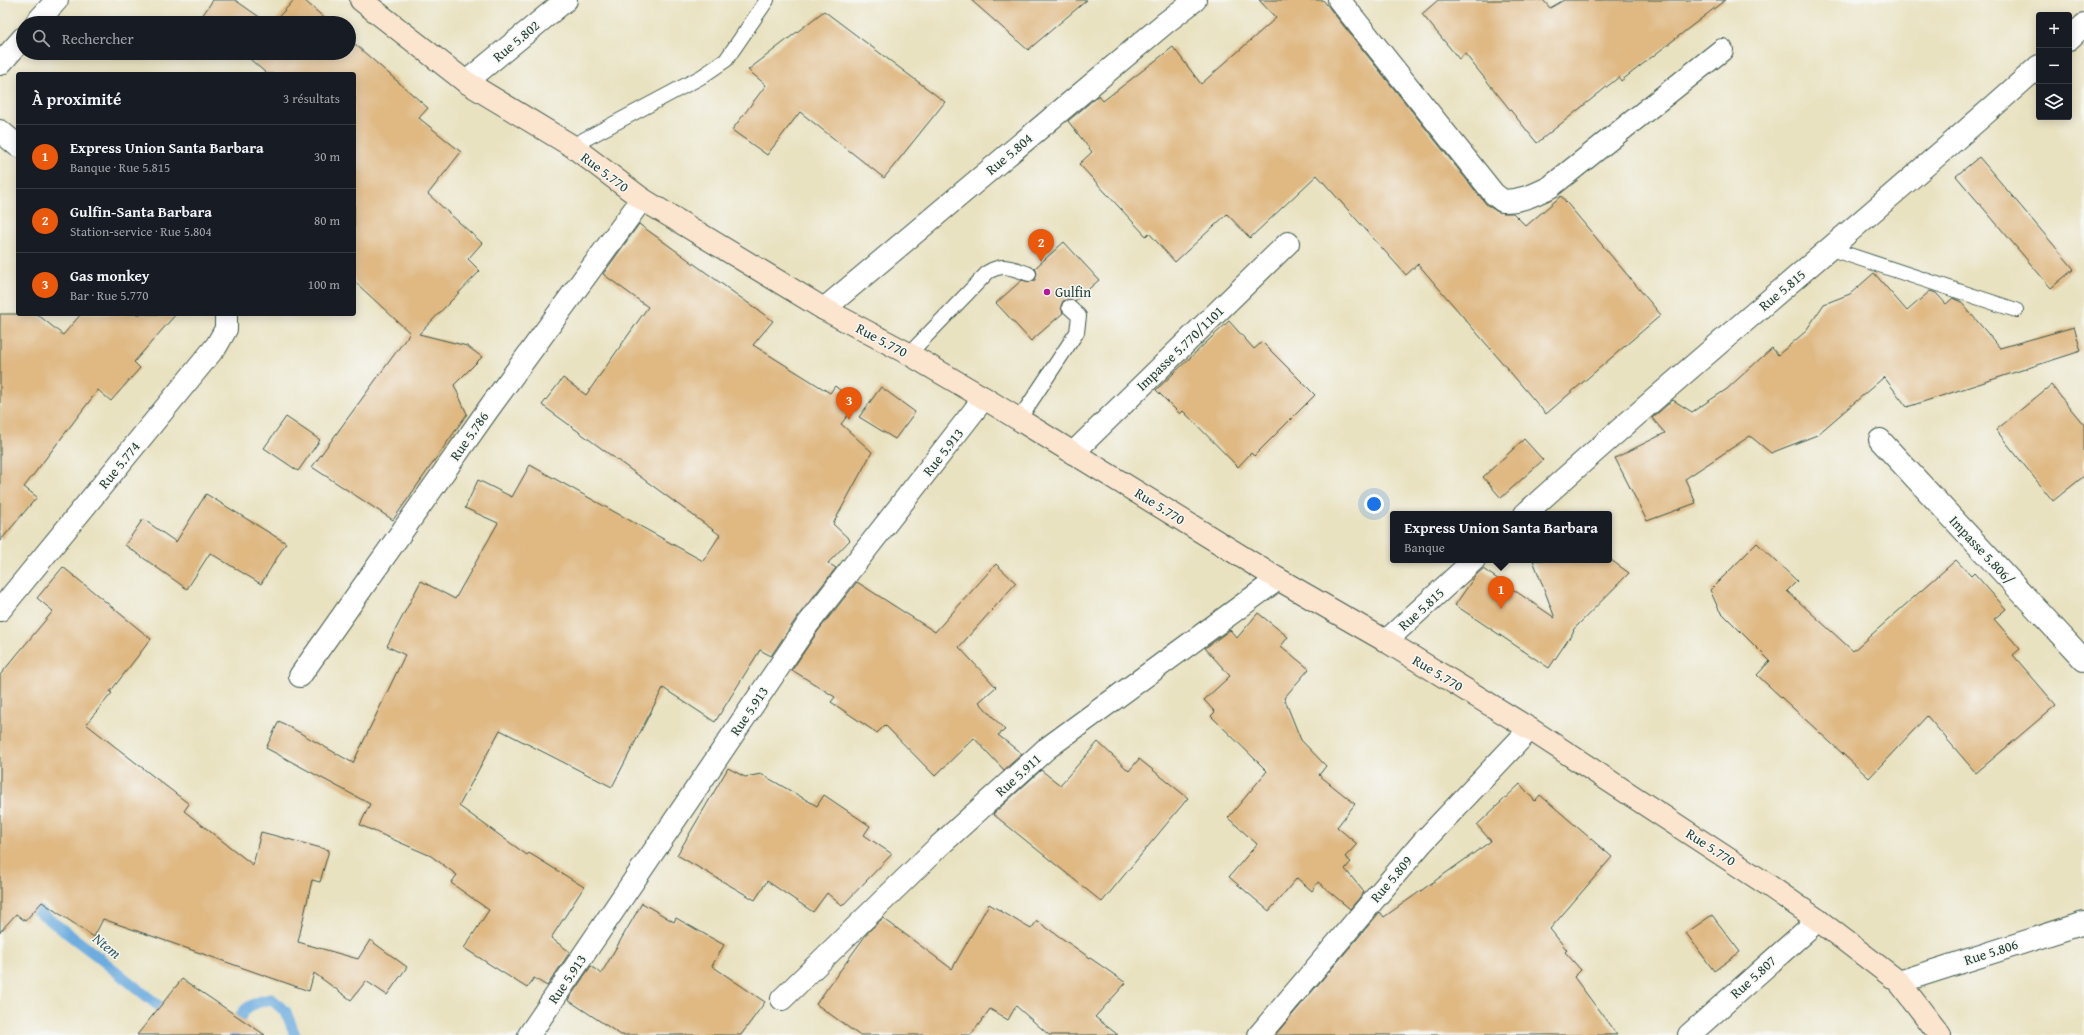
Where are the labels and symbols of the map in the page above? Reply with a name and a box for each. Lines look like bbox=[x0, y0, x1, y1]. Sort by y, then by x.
street label: Rue 5.802 bbox=[488, 15, 544, 67]
street label: Rue 5.804 bbox=[981, 128, 1037, 180]
street label: Rue 5.770 bbox=[577, 147, 633, 197]
pin: 2 bbox=[1028, 229, 1054, 262]
street label: Rue 5.815 bbox=[1754, 264, 1810, 316]
place label: Gulfin bbox=[1055, 282, 1091, 302]
marker: Gulfin bbox=[1042, 287, 1052, 297]
street label: Impasse 5.770/1101 bbox=[1132, 301, 1228, 395]
street label: Rue 5.770 bbox=[853, 318, 911, 362]
pin: 3 bbox=[836, 387, 862, 420]
street label: Rue 5.786 bbox=[445, 407, 493, 465]
street label: Rue 5.913 bbox=[918, 424, 968, 480]
street label: Rue 5.774 bbox=[94, 437, 144, 493]
street label: Rue 5.770 bbox=[1131, 483, 1189, 529]
your location bbox=[1364, 494, 1384, 514]
street label: Impasse 5.806/ bbox=[1945, 511, 2019, 589]
pin: 1 bbox=[1488, 576, 1514, 609]
street label: Rue 5.815 bbox=[1394, 583, 1448, 635]
street label: Rue 5.770 bbox=[1409, 650, 1467, 696]
street label: Rue 5.913 bbox=[725, 682, 773, 740]
street label: Rue 5.911 bbox=[991, 749, 1045, 801]
street label: Rue 5.770 bbox=[1682, 823, 1740, 871]
street label: Rue 5.809 bbox=[1365, 851, 1417, 907]
water label: Ntem bbox=[89, 928, 126, 964]
street label: Rue 5.806 bbox=[1961, 934, 2021, 970]
street label: Rue 5.913 bbox=[543, 950, 591, 1008]
street label: Rue 5.807 bbox=[1726, 951, 1781, 1003]

